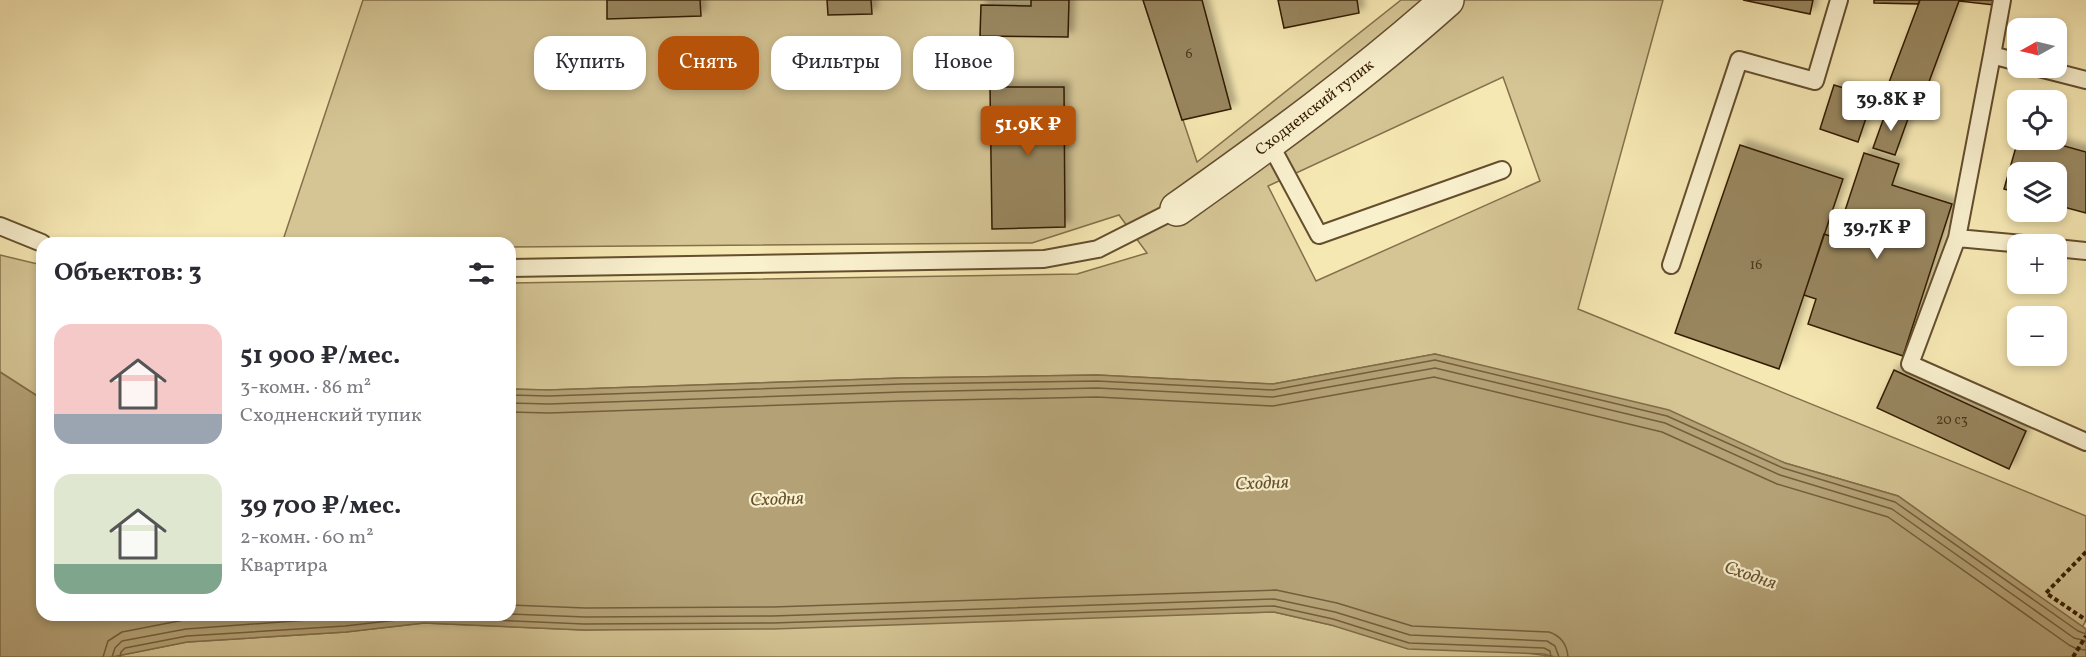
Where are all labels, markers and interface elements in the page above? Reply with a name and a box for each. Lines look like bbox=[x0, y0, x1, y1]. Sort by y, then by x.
north arrow bbox=[2007, 18, 2067, 78]
map controls bbox=[2007, 18, 2067, 366]
chip: Купить bbox=[534, 36, 646, 90]
chip: Снять bbox=[658, 36, 759, 90]
chip: Фильтры bbox=[771, 36, 901, 90]
chip: Новое bbox=[913, 36, 1014, 90]
house number: 6 bbox=[1185, 45, 1193, 64]
street label: Сходненский тупик bbox=[1251, 54, 1379, 161]
pin: 39.8K ₽ bbox=[1836, 81, 1946, 132]
text: 39.8K ₽ bbox=[1856, 86, 1926, 114]
button: locate bbox=[2007, 90, 2067, 150]
pin: 51.9K ₽ bbox=[973, 106, 1083, 157]
text: 51.9K ₽ bbox=[995, 111, 1061, 139]
button: layers bbox=[2007, 162, 2067, 222]
pin: 39.7K ₽ bbox=[1822, 209, 1932, 260]
text: 39.7K ₽ bbox=[1843, 214, 1911, 242]
button: + bbox=[2007, 234, 2067, 294]
text: Объектов: 3 bbox=[54, 255, 202, 291]
house number: 16 bbox=[1750, 256, 1762, 275]
icon: filters bbox=[465, 257, 498, 290]
button: − bbox=[2007, 306, 2067, 366]
text: 51 900 ₽/мес. bbox=[240, 338, 400, 374]
icon: home bbox=[102, 348, 174, 420]
text: 3-комн. · 86 m² bbox=[240, 374, 371, 402]
text: Сходненский тупик bbox=[240, 402, 422, 430]
house number: 20 с3 bbox=[1936, 411, 1968, 430]
water label: Сходня bbox=[1235, 471, 1289, 497]
water label: Сходня bbox=[750, 487, 804, 513]
text: 39 700 ₽/мес. bbox=[240, 488, 401, 524]
icon: home bbox=[102, 498, 174, 570]
text: 2-комн. · 60 m² bbox=[240, 524, 374, 552]
text: Квартира bbox=[240, 552, 328, 580]
water label: Сходня bbox=[1721, 555, 1779, 597]

